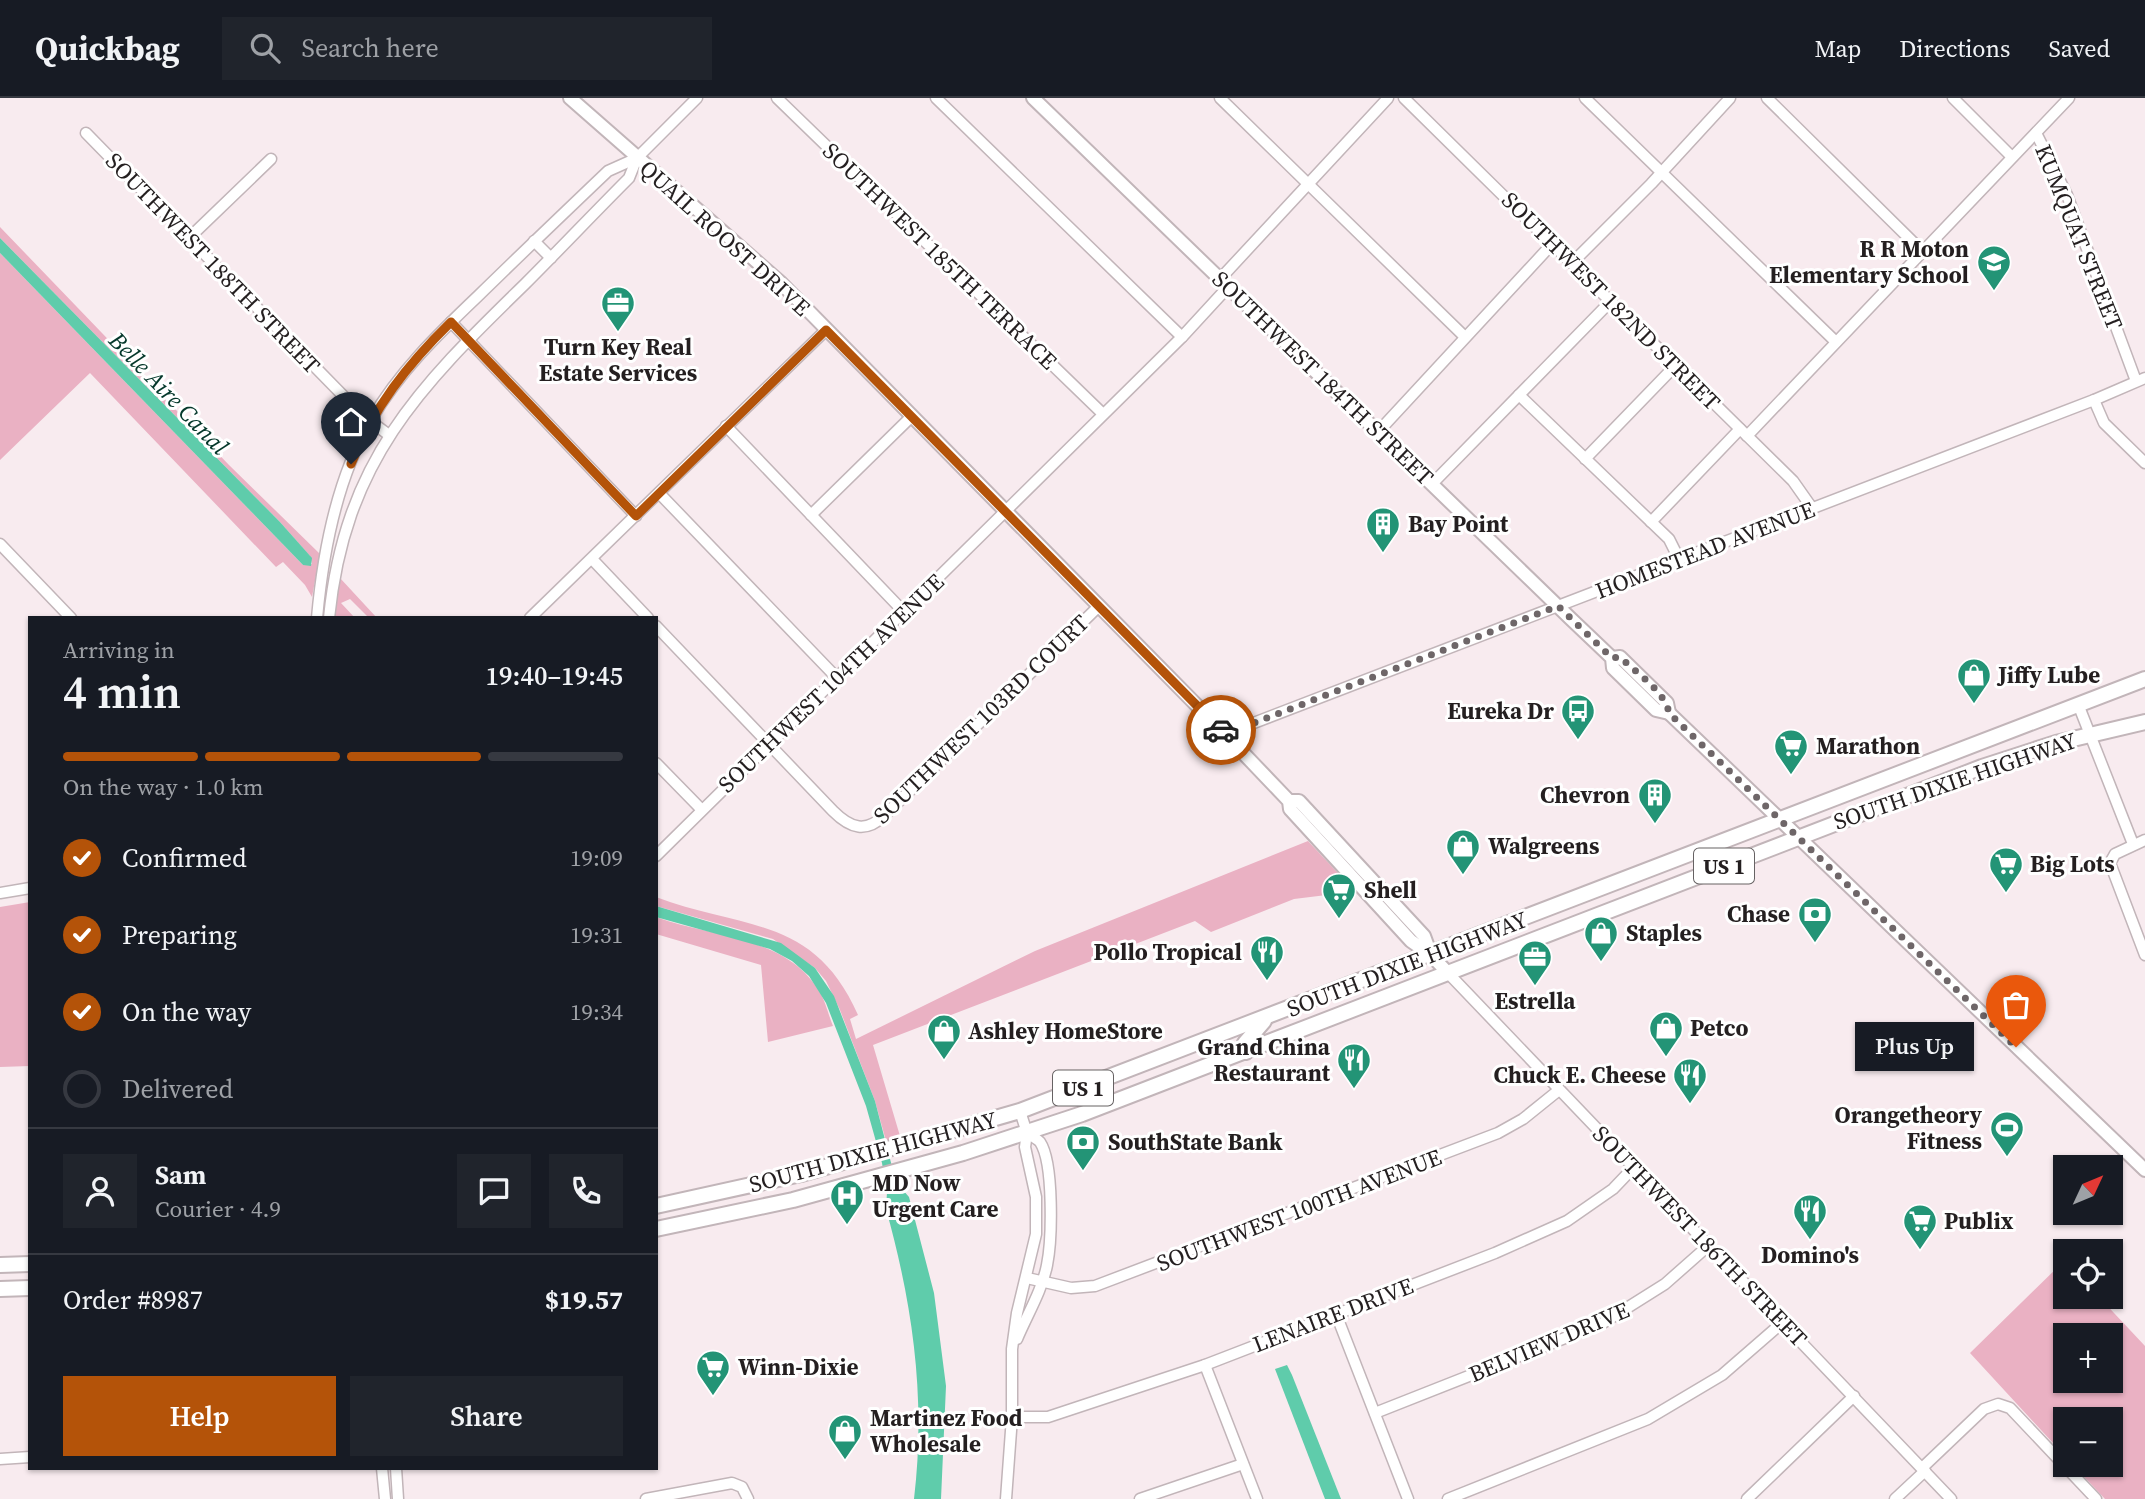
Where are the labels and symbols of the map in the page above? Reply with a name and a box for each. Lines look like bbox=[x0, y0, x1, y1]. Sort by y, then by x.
street label: SOUTHWEST 185TH TERRACE bbox=[816, 135, 1064, 377]
street label: KUMQUAT STREET bbox=[2027, 140, 2131, 335]
street label: SOUTHWEST 188TH STREET bbox=[99, 145, 328, 381]
street label: QUAIL ROOST DRIVE bbox=[633, 153, 817, 323]
street label: SOUTHWEST 182ND STREET bbox=[1495, 185, 1728, 418]
place label: R R Moton Elementary School bbox=[1769, 233, 1969, 291]
school or university icon: R R Moton Elementary School bbox=[1975, 243, 2013, 292]
street label: SOUTHWEST 184TH STREET bbox=[1205, 264, 1441, 493]
office icon: Turn Key Real Estate Services bbox=[599, 284, 637, 333]
water label: Belle Aire Canal bbox=[101, 324, 236, 462]
place label: Turn Key Real Estate Services bbox=[539, 331, 697, 389]
pin bbox=[321, 392, 381, 464]
street label: HOMESTEAD AVENUE bbox=[1591, 493, 1819, 607]
building icon: Bay Point bbox=[1364, 505, 1402, 554]
place label: Bay Point bbox=[1408, 508, 1509, 540]
street label: SOUTHWEST 104TH AVENUE bbox=[711, 566, 951, 800]
street label: SOUTHWEST 103RD COURT bbox=[866, 607, 1096, 831]
shop icon: Jiffy Lube bbox=[1955, 656, 1993, 705]
place label: Jiffy Lube bbox=[1996, 659, 2100, 691]
bus stop icon: Eureka Dr bbox=[1559, 692, 1597, 741]
courier bbox=[1186, 695, 1256, 765]
place label: Eureka Dr bbox=[1447, 695, 1554, 727]
street label: SOUTH DIXIE HIGHWAY bbox=[1829, 724, 2081, 838]
supermarket icon: Marathon bbox=[1772, 727, 1810, 776]
place label: Marathon bbox=[1816, 730, 1920, 762]
building icon: Chevron bbox=[1636, 776, 1674, 825]
place label: Chevron bbox=[1540, 779, 1630, 811]
shop icon: Walgreens bbox=[1444, 827, 1482, 876]
place label: Walgreens bbox=[1488, 830, 1599, 862]
supermarket icon: Big Lots bbox=[1987, 845, 2025, 894]
road number: US 1 bbox=[1694, 848, 1754, 884]
place label: Big Lots bbox=[2030, 848, 2115, 880]
supermarket icon: Shell bbox=[1320, 871, 1358, 920]
place label: Shell bbox=[1364, 874, 1417, 906]
bank icon: Chase bbox=[1796, 895, 1834, 944]
place label: Chase bbox=[1727, 898, 1790, 930]
street label: SOUTH DIXIE HIGHWAY bbox=[1282, 903, 1532, 1025]
shop icon: Staples bbox=[1582, 914, 1620, 963]
place label: Staples bbox=[1626, 917, 1702, 949]
restaurant icon: Pollo Tropical bbox=[1248, 933, 1286, 982]
place label: Pollo Tropical bbox=[1093, 936, 1242, 968]
office icon: Estrella bbox=[1516, 938, 1554, 987]
pin bbox=[1986, 975, 2046, 1047]
place label: Estrella bbox=[1494, 985, 1576, 1017]
shop icon: Petco bbox=[1647, 1009, 1685, 1058]
shop icon: Ashley HomeStore bbox=[925, 1012, 963, 1061]
place label: Petco bbox=[1690, 1012, 1748, 1044]
place label: Ashley HomeStore bbox=[968, 1015, 1163, 1047]
callout: Plus Up bbox=[1855, 1023, 1974, 1072]
place label: Grand China Restaurant bbox=[1197, 1031, 1331, 1089]
restaurant icon: Grand China Restaurant bbox=[1335, 1041, 1373, 1090]
restaurant icon: Chuck E. Cheese bbox=[1671, 1056, 1709, 1105]
place label: Chuck E. Cheese bbox=[1493, 1059, 1666, 1091]
road number: US 1 bbox=[1053, 1070, 1113, 1105]
place label: Orangetheory Fitness bbox=[1835, 1099, 1983, 1157]
street label: SOUTH DIXIE HIGHWAY bbox=[746, 1103, 1001, 1200]
sports icon: Orangetheory Fitness bbox=[1988, 1109, 2026, 1158]
street label: SOUTHWEST 186TH STREET bbox=[1586, 1118, 1815, 1354]
bank icon: SouthState Bank bbox=[1064, 1123, 1102, 1172]
place label: SouthState Bank bbox=[1108, 1126, 1283, 1158]
street label: SOUTHWEST 100TH AVENUE bbox=[1152, 1141, 1446, 1279]
north arrow bbox=[2053, 1155, 2123, 1225]
place label: MD Now Urgent Care bbox=[872, 1167, 999, 1225]
hospital icon: MD Now Urgent Care bbox=[828, 1177, 866, 1226]
restaurant icon: Domino's bbox=[1791, 1192, 1829, 1241]
supermarket icon: Publix bbox=[1901, 1202, 1939, 1251]
place label: Publix bbox=[1944, 1205, 2014, 1237]
place label: Domino's bbox=[1761, 1239, 1859, 1271]
street label: LENAIRE DRIVE bbox=[1248, 1270, 1418, 1360]
street label: BELVIEW DRIVE bbox=[1464, 1294, 1634, 1390]
supermarket icon: Winn-Dixie bbox=[694, 1348, 732, 1397]
place label: Winn-Dixie bbox=[738, 1351, 859, 1383]
place label: Martinez Food Wholesale bbox=[870, 1402, 1023, 1460]
shop icon: Martinez Food Wholesale bbox=[826, 1412, 864, 1461]

